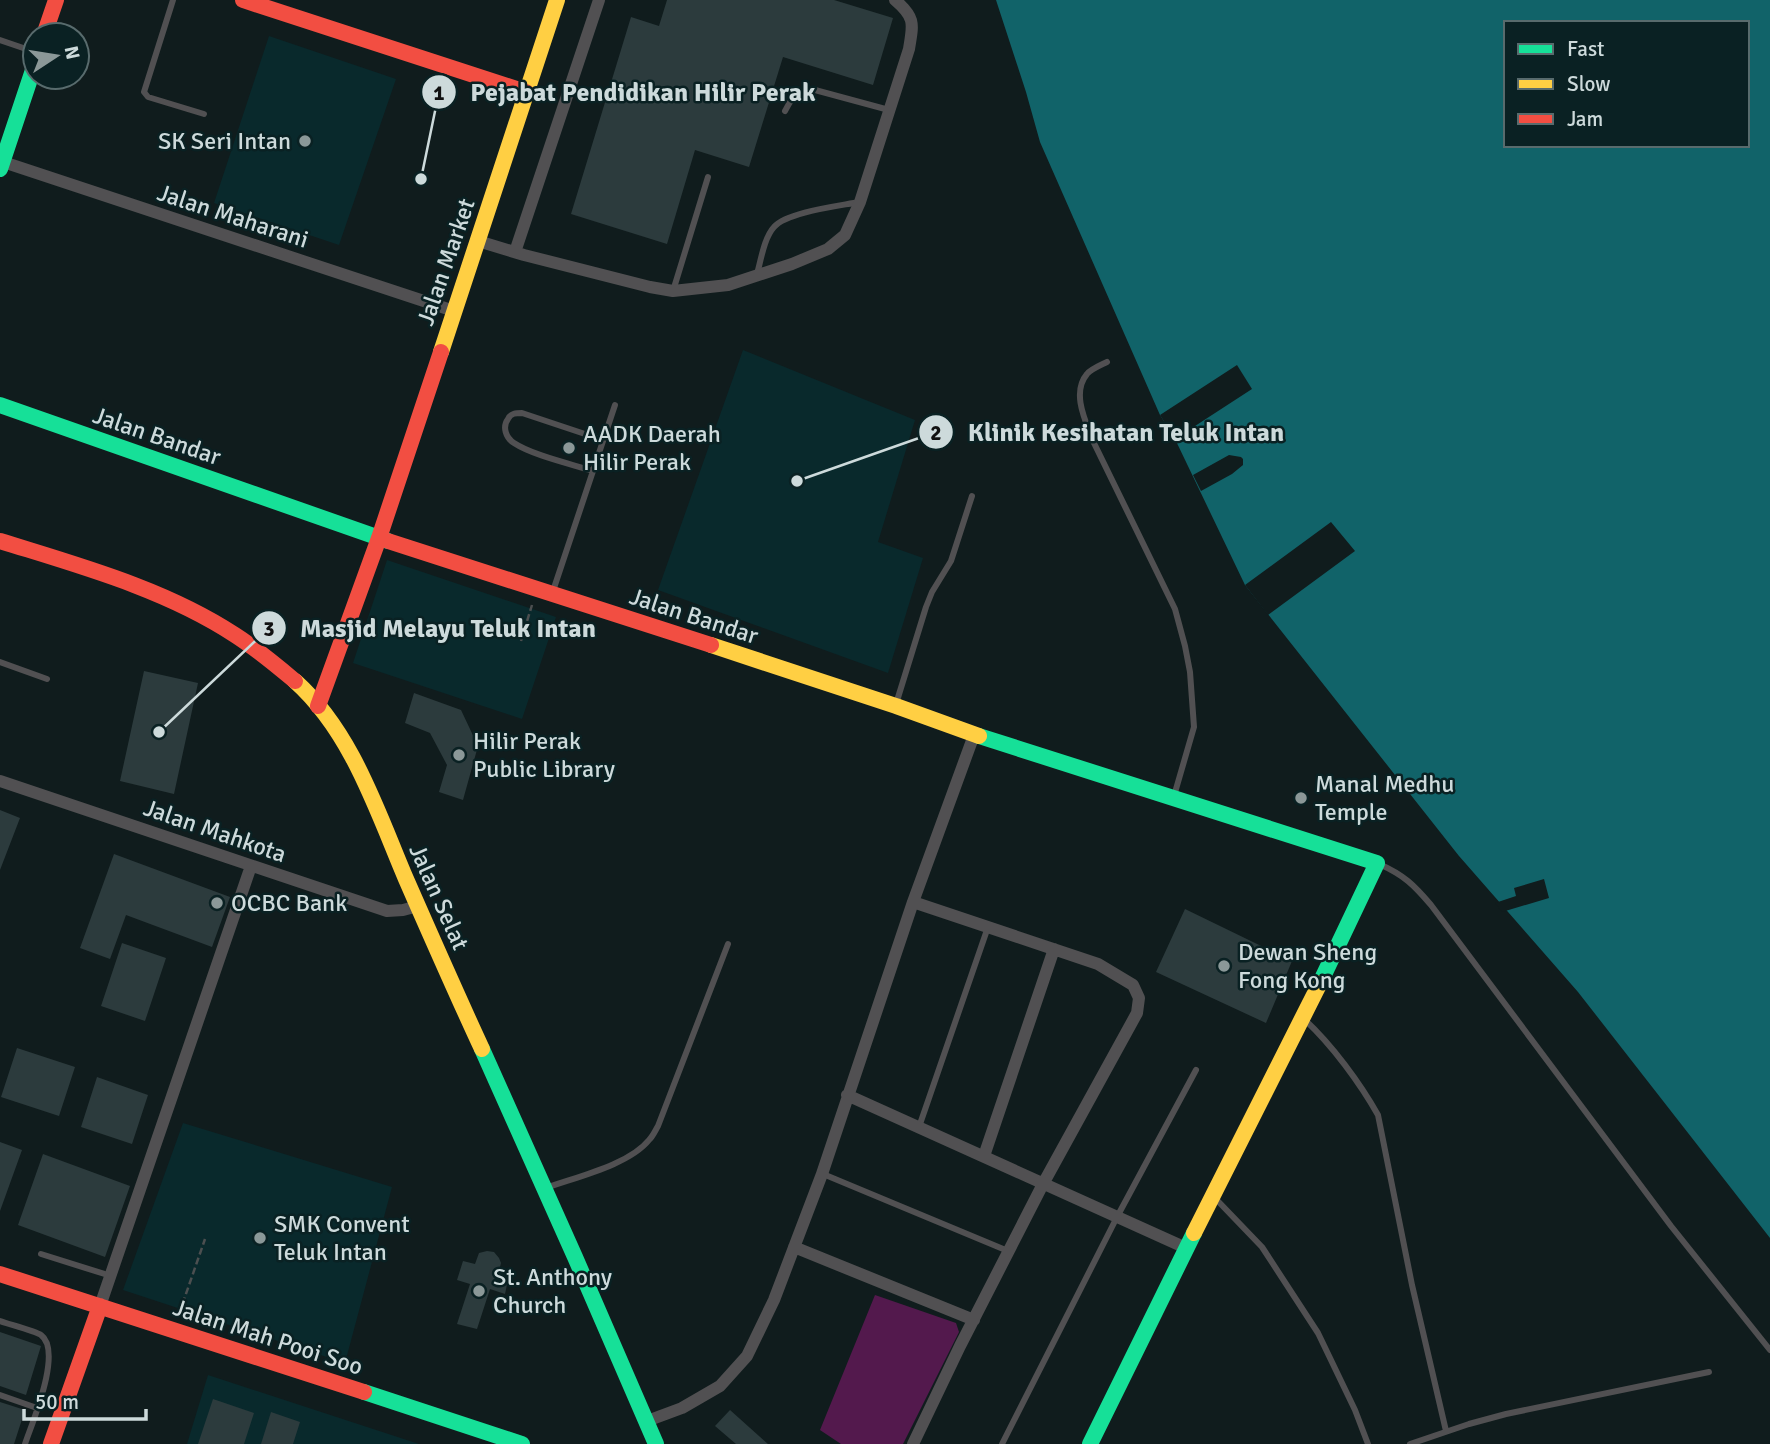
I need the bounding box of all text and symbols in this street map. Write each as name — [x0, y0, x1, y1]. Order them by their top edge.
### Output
north arrow — [21, 21, 91, 91]
legend — [1504, 21, 1749, 147]
text: Fast — [1567, 36, 1604, 62]
text: N — [59, 44, 85, 62]
callout: Pejabat Pendidikan Hilir Perak — [422, 69, 830, 116]
text: Slow — [1567, 71, 1611, 97]
text: Pejabat Pendidikan Hilir Perak — [470, 77, 816, 109]
text: 1 — [433, 80, 445, 106]
text: Jam — [1567, 106, 1603, 132]
place label: SK Seri Intan — [158, 126, 291, 156]
marker: SK Seri Intan — [297, 133, 313, 149]
street label: Jalan Maharani — [154, 177, 312, 255]
street label: Jalan Market — [410, 195, 482, 329]
street label: Jalan Bandar — [89, 400, 225, 472]
callout: Klinik Kesihatan Teluk Intan — [919, 409, 1298, 456]
text: Klinik Kesihatan Teluk Intan — [968, 417, 1284, 449]
place label: AADK Daerah Hilir Perak — [583, 419, 721, 477]
text: 2 — [930, 420, 942, 446]
marker: AADK Daerah Hilir Perak — [561, 440, 577, 456]
street label: Jalan Bandar — [626, 581, 762, 651]
callout: Masjid Melayu Teluk Intan — [251, 605, 610, 652]
text: Masjid Melayu Teluk Intan — [300, 613, 596, 645]
text: 3 — [263, 616, 275, 642]
place label: Hilir Perak Public Library — [473, 726, 615, 784]
marker: Hilir Perak Public Library — [451, 747, 467, 763]
place label: Manal Medhu Temple — [1315, 769, 1454, 827]
marker: Manal Medhu Temple — [1293, 790, 1309, 806]
street label: Jalan Mahkota — [140, 793, 290, 869]
street label: Jalan Selat — [402, 839, 476, 955]
place label: OCBC Bank — [231, 888, 347, 918]
marker: OCBC Bank — [209, 895, 225, 911]
place label: Dewan Sheng Fong Kong — [1238, 937, 1377, 995]
marker: Dewan Sheng Fong Kong — [1216, 958, 1232, 974]
place label: SMK Convent Teluk Intan — [274, 1209, 410, 1267]
marker: SMK Convent Teluk Intan — [252, 1230, 268, 1246]
place label: St. Anthony Church — [493, 1262, 612, 1320]
marker: St. Anthony Church — [471, 1283, 487, 1299]
street label: Jalan Mah Pooi Soo — [169, 1292, 367, 1382]
scale bar — [24, 1378, 147, 1422]
text: 50 m — [35, 1389, 79, 1415]

